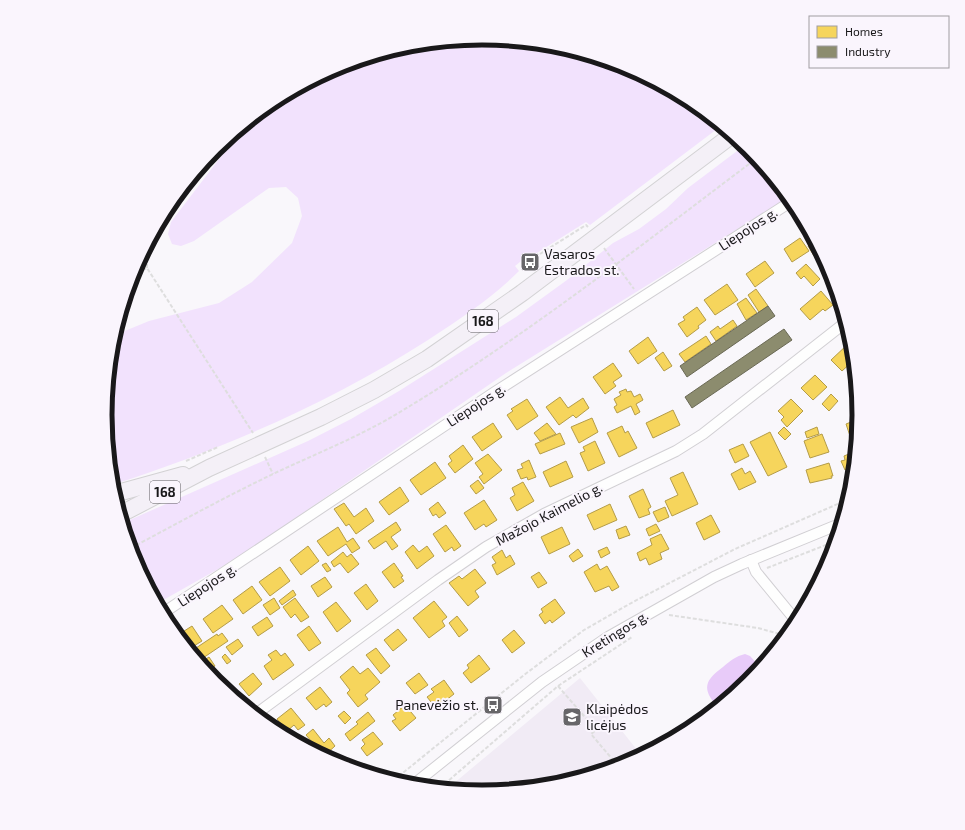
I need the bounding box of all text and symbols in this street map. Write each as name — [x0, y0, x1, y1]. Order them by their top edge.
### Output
legend — [809, 16, 949, 68]
text: Homes — [845, 24, 883, 38]
text: Industry — [845, 44, 891, 58]
street label: Liepojos g. — [715, 203, 780, 254]
place label: Vasaros Estrados st. — [544, 245, 619, 278]
bus stop icon: Vasaros Estrados st. — [519, 251, 541, 273]
road number: 168 — [468, 310, 498, 332]
street label: Liepojos g. — [443, 379, 508, 430]
street label: Mažojo Kaimelio g. — [492, 478, 605, 549]
road number: 168 — [150, 481, 180, 503]
street label: Liepojos g. — [174, 559, 239, 610]
street label: Kretingos g. — [578, 606, 651, 661]
bus stop icon: Panevėžio st. — [482, 694, 504, 716]
place label: Panevėžio st. — [395, 696, 479, 713]
place label: Klaipėdos licėjus — [586, 700, 648, 733]
school or university icon: Klaipėdos licėjus — [561, 706, 583, 728]

